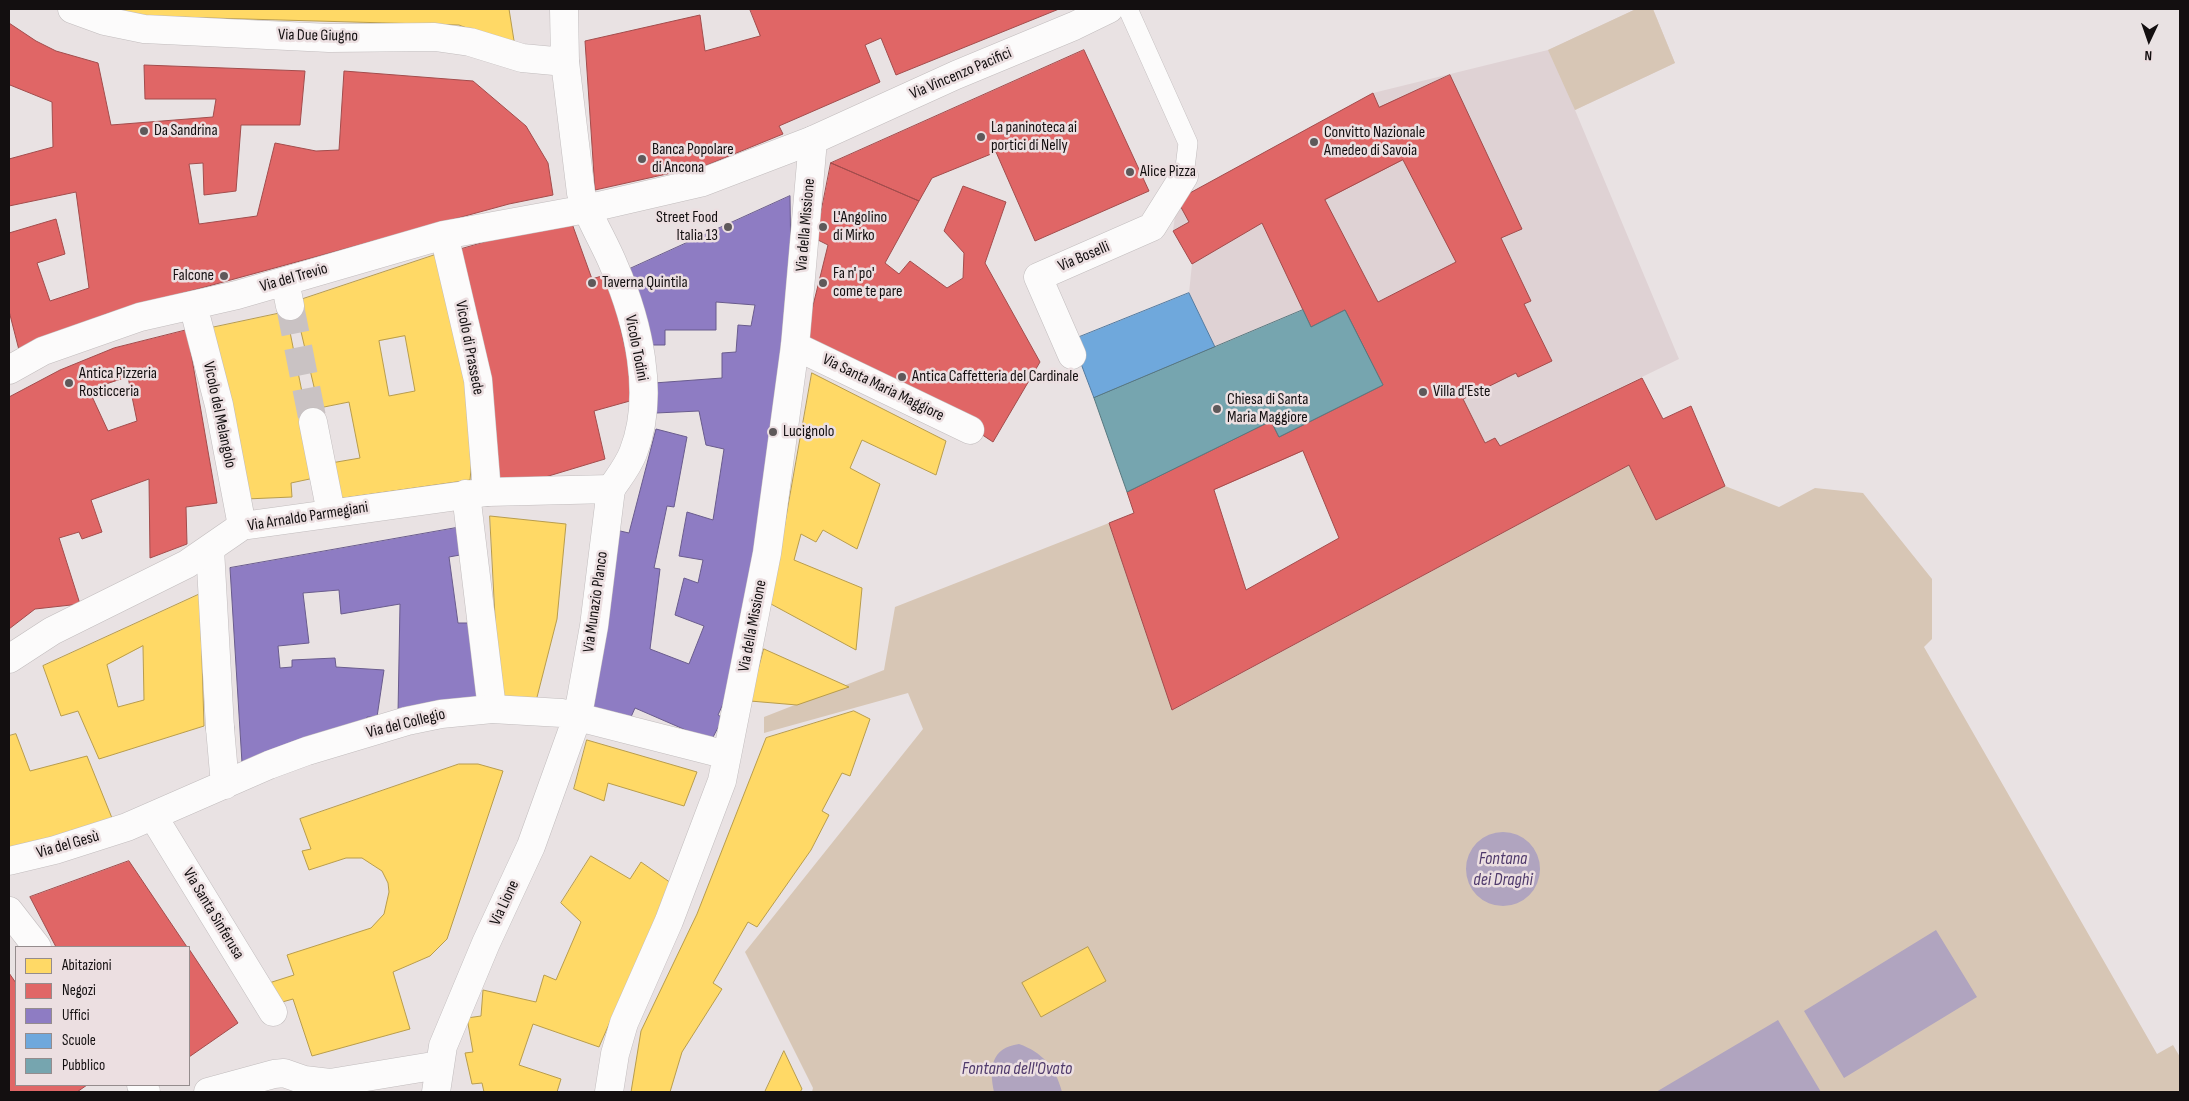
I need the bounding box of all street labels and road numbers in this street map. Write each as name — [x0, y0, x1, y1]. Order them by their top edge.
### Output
street label: Via Due Giugno — [278, 26, 358, 46]
street label: Via Vincenzo Pacifici — [907, 44, 1015, 104]
street label: Via della Missione — [792, 178, 820, 272]
street label: Via Boselli — [1055, 238, 1113, 276]
street label: Via del Trevio — [258, 259, 330, 297]
street label: Vicolo di Prassede — [450, 299, 488, 397]
street label: Vicolo Todini — [620, 313, 652, 383]
street label: Via Santa Maria Maggiore — [819, 350, 947, 426]
street label: Vicolo del Melangolo — [198, 360, 240, 470]
street label: Via Arnaldo Parmegiani — [246, 498, 370, 536]
street label: Via Munazio Planco — [579, 550, 613, 654]
street label: Via della Missione — [735, 578, 771, 674]
street label: Via del Collegio — [365, 705, 447, 743]
street label: Via del Gesù — [34, 827, 102, 863]
street label: Via Santa Sinferusa — [178, 865, 248, 963]
street label: Via Lione — [486, 877, 524, 929]

